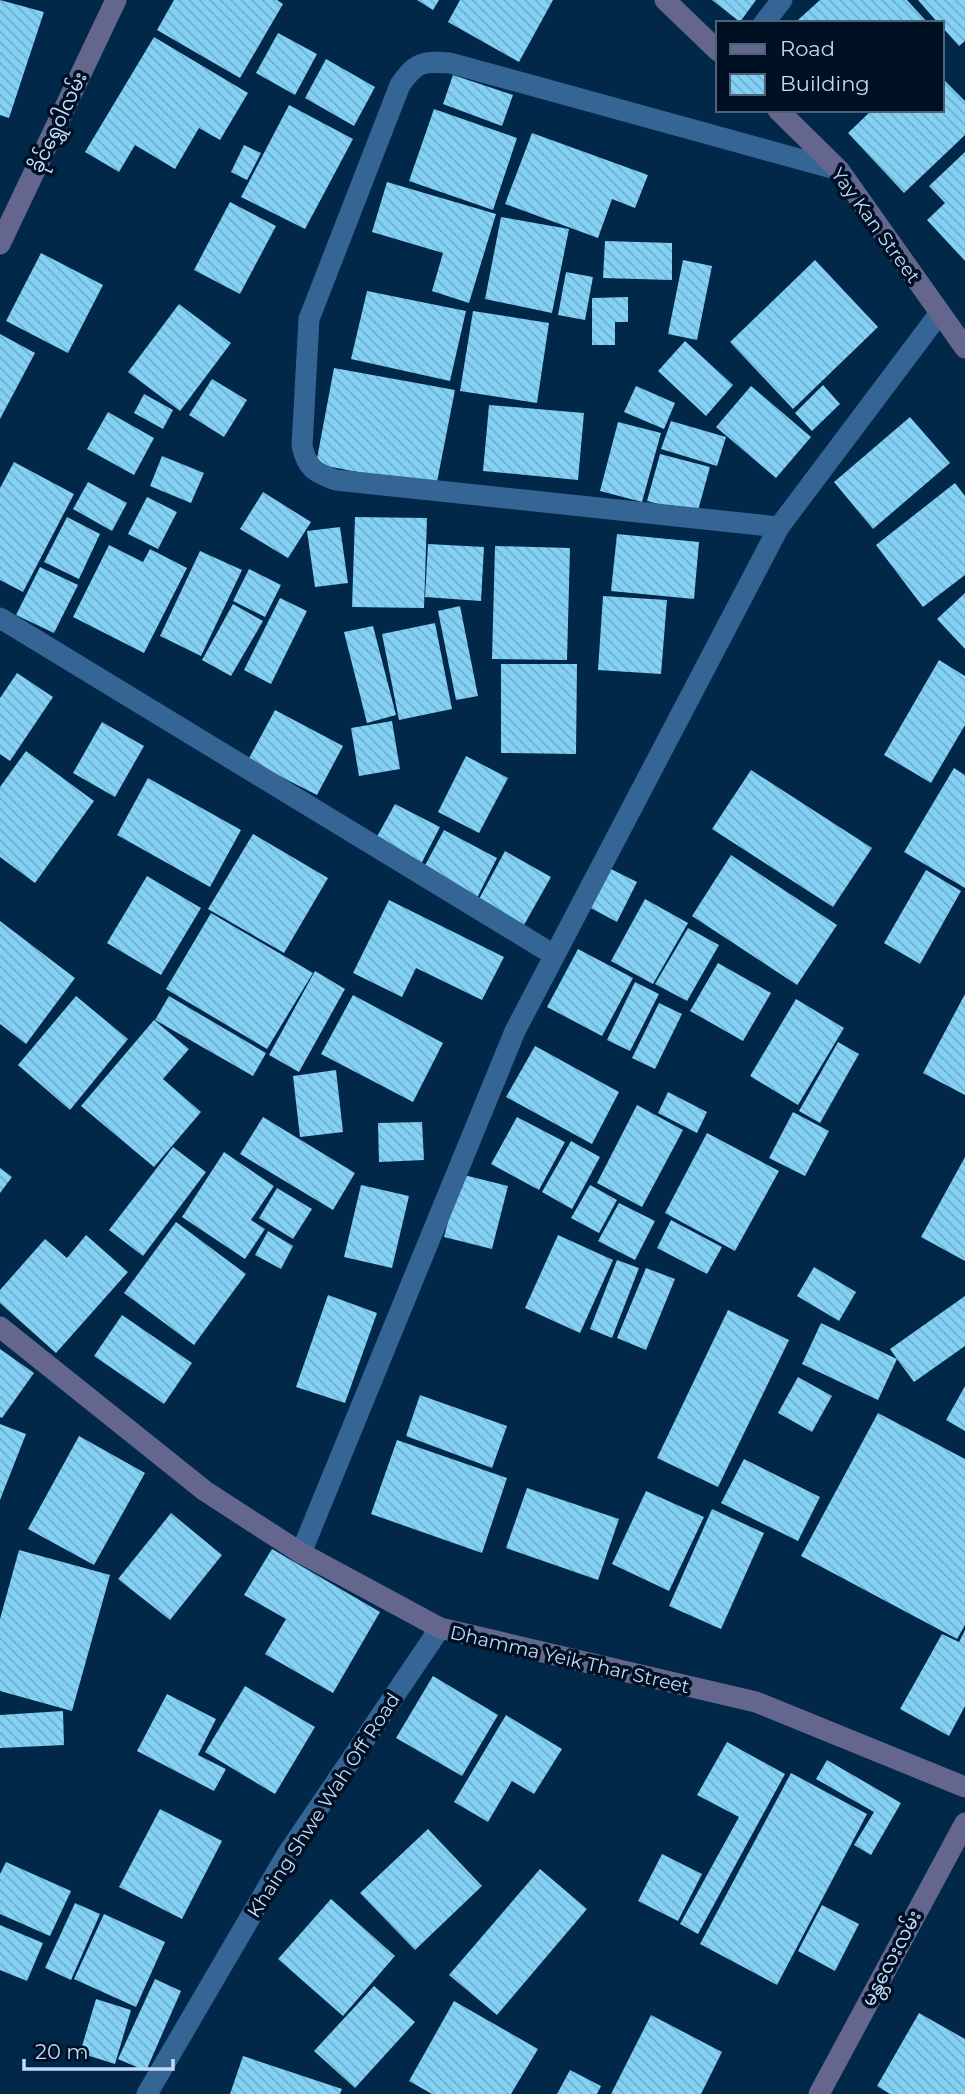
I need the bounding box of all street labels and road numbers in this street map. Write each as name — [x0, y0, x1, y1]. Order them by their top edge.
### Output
street label: ခိုင်ရွှေဝါလမ်း — [22, 67, 96, 178]
street label: Yay Kan Street — [826, 163, 925, 288]
street label: Dhamma Yeik Thar Street — [448, 1621, 692, 1698]
street label: Khaing Shwe Wah Off Road — [242, 1689, 405, 1922]
street label: မန္တလေးလမ်း — [854, 1905, 930, 2012]

